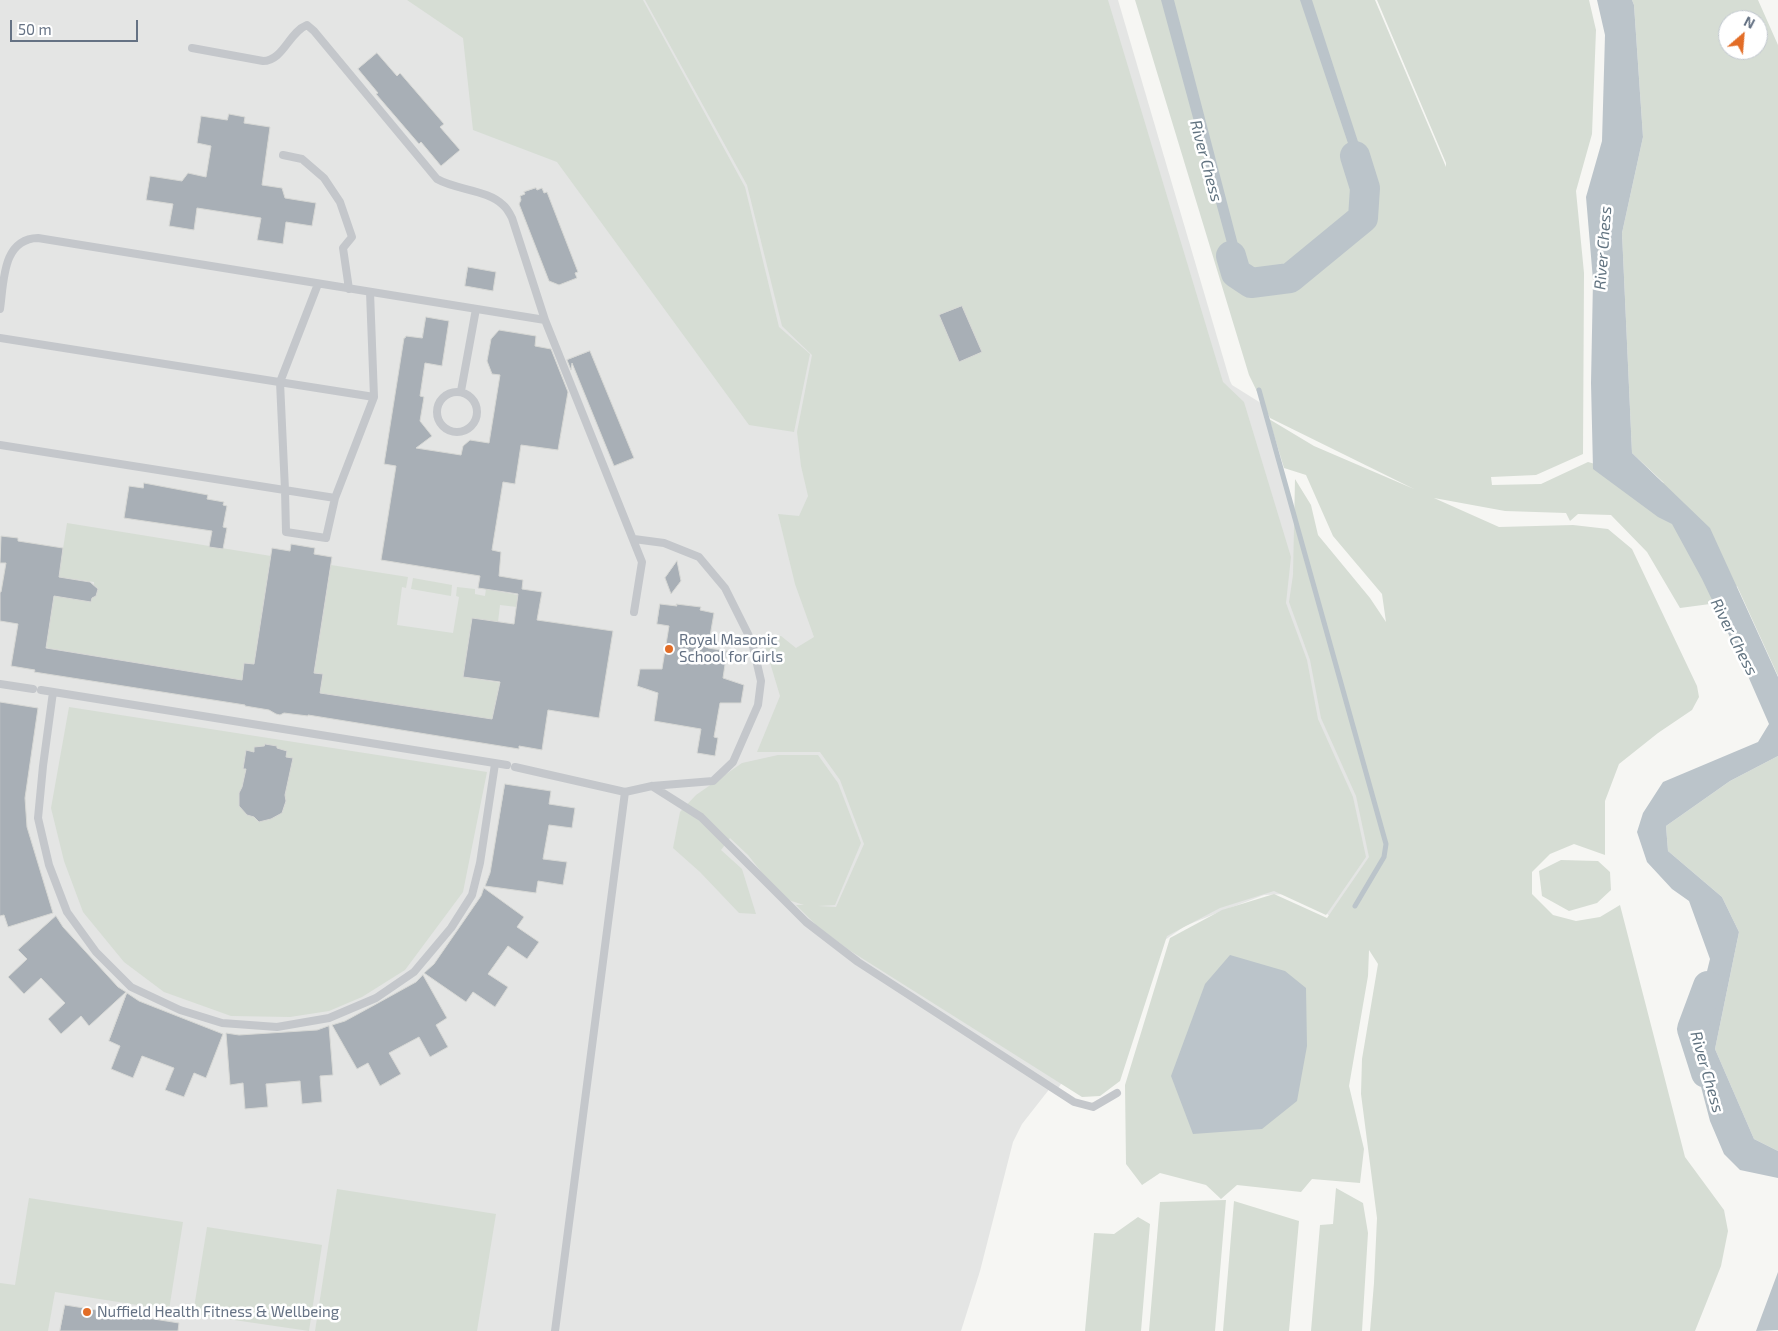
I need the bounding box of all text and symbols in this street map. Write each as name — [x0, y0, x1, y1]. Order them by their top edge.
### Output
scale bar — [12, 10, 140, 42]
north arrow — [1718, 10, 1768, 60]
text: N — [1741, 12, 1758, 32]
text: 50 m — [18, 20, 52, 38]
water label: River Chess — [1186, 118, 1226, 204]
water label: River Chess — [1590, 205, 1616, 291]
water label: River Chess — [1706, 595, 1762, 679]
place label: Royal Masonic School for Girls — [679, 631, 783, 666]
marker: Royal Masonic School for Girls — [663, 643, 675, 655]
water label: River Chess — [1686, 1029, 1728, 1115]
place label: Nuffield Health Fitness & Wellbeing — [97, 1303, 339, 1321]
marker: Nuffield Health Fitness & Wellbeing — [81, 1306, 93, 1318]

